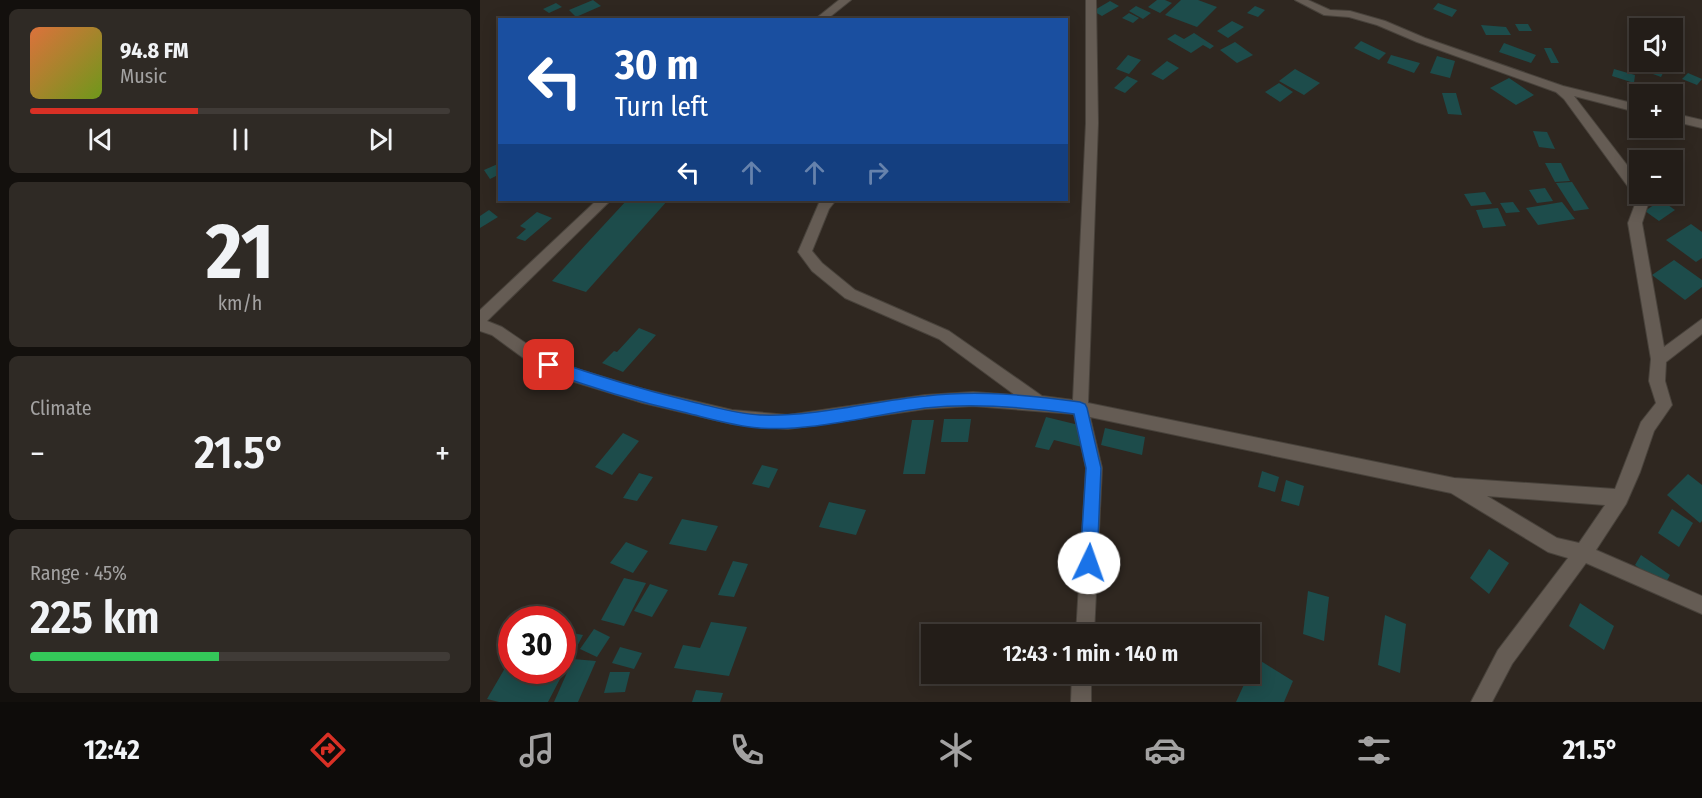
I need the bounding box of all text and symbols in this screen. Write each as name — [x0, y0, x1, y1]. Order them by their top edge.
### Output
map controls — [1629, 18, 1683, 204]
button: sound — [1629, 18, 1683, 72]
text: 94.8 FM — [120, 37, 189, 64]
text: 30 m — [615, 40, 699, 90]
icon: left — [516, 42, 594, 120]
text: Music — [120, 64, 167, 88]
button: + — [1629, 84, 1683, 138]
text: Turn left — [615, 91, 708, 123]
icon: previous — [84, 123, 117, 156]
icon: pause — [224, 123, 257, 156]
icon: next — [364, 123, 397, 156]
button: − — [1629, 150, 1683, 204]
icon: left — [672, 156, 705, 189]
icon: ahead — [735, 156, 768, 189]
icon: ahead — [798, 156, 831, 189]
icon: right — [861, 156, 894, 189]
text: 21 — [206, 205, 274, 299]
text: km/h — [218, 291, 262, 315]
pin — [523, 339, 574, 390]
icon: arrive — [532, 348, 565, 381]
text: Climate — [30, 396, 92, 420]
text: 21.5° — [194, 426, 286, 480]
text: − — [30, 434, 45, 474]
text: + — [435, 434, 450, 474]
position arrow — [1057, 531, 1121, 595]
text: Range · 45% — [30, 561, 127, 585]
text: 225 km — [30, 591, 160, 645]
speed limit sign: 30 — [498, 606, 576, 684]
text: 12:43 · 1 min · 140 m — [1003, 640, 1178, 667]
icon: directions — [307, 729, 349, 771]
icon: music — [516, 729, 558, 771]
icon: phone — [726, 729, 768, 771]
icon: climate — [935, 729, 977, 771]
icon: car — [1144, 729, 1186, 771]
icon: filters — [1353, 729, 1395, 771]
text: 12:42 — [84, 734, 140, 766]
text: 21.5° — [1563, 734, 1618, 766]

